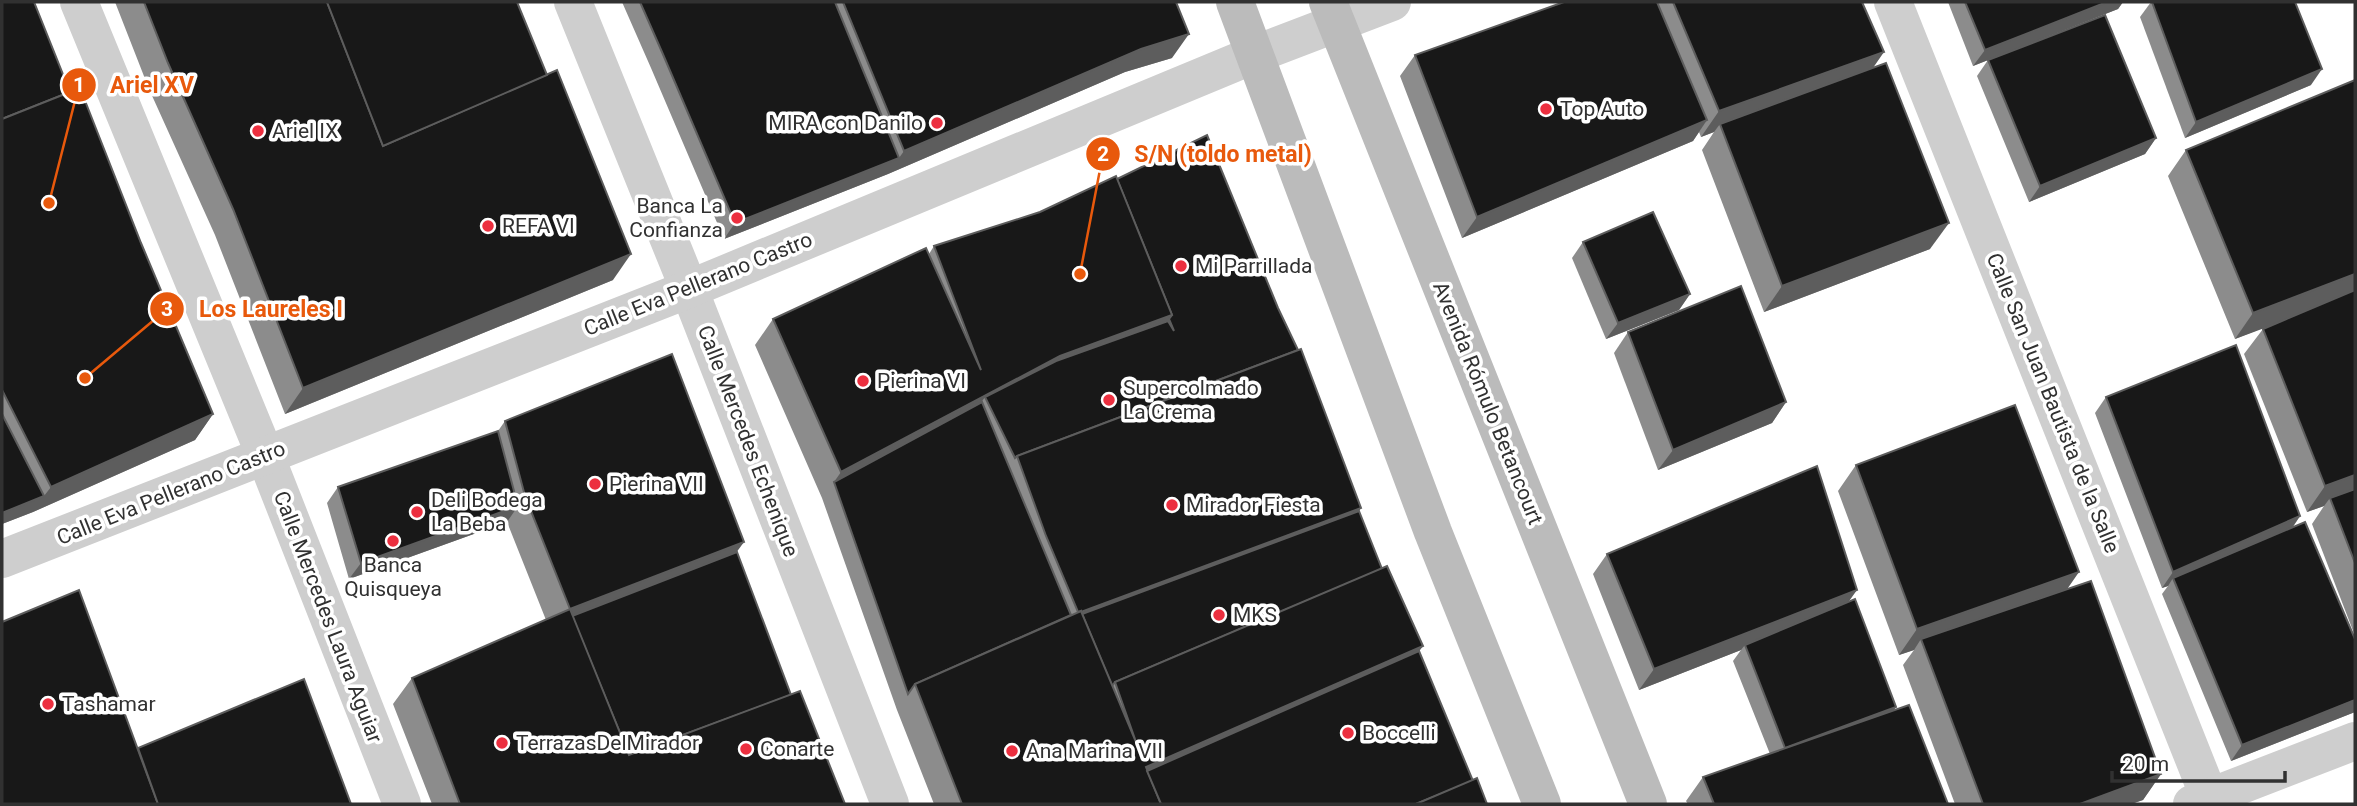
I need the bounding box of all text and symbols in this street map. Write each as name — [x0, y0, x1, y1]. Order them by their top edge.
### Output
callout: Ariel XV — [61, 63, 208, 107]
text: Ariel XV — [110, 72, 194, 99]
text: 1 — [73, 73, 85, 97]
place label: Top Auto — [1560, 97, 1644, 121]
marker: Top Auto — [1538, 101, 1554, 117]
place label: MIRA con Danilo — [768, 111, 923, 135]
marker: MIRA con Danilo — [929, 115, 945, 131]
place label: Ariel IX — [272, 119, 338, 143]
marker: Ariel IX — [250, 123, 266, 139]
callout: S/N (toldo metal) — [1086, 132, 1326, 176]
text: S/N (toldo metal) — [1134, 141, 1312, 168]
text: 2 — [1097, 142, 1109, 166]
place label: Banca La Confianza — [629, 194, 723, 242]
marker: Banca La Confianza — [729, 210, 745, 226]
place label: REFA VI — [502, 214, 575, 238]
marker: REFA VI — [480, 218, 496, 234]
street label: Calle Eva Pellerano Castro — [580, 227, 816, 341]
street label: Calle San Juan Bautista de la Salle — [1982, 250, 2124, 556]
place label: Mi Parrillada — [1195, 254, 1312, 278]
marker: Mi Parrillada — [1173, 258, 1189, 274]
street label: Avenida Rómulo Betancourt — [1428, 278, 1548, 528]
callout: Los Laureles I — [150, 287, 357, 331]
text: Los Laureles I — [199, 296, 343, 323]
text: 3 — [161, 297, 173, 321]
street label: Calle Mercedes Echenique — [693, 322, 803, 560]
place label: Pierina VI — [877, 369, 966, 393]
marker: Pierina VI — [855, 373, 871, 389]
place label: Supercolmado La Crema — [1123, 376, 1259, 424]
marker: Supercolmado La Crema — [1101, 392, 1117, 408]
street label: Calle Eva Pellerano Castro — [53, 436, 289, 550]
place label: Pierina VII — [609, 472, 704, 496]
marker: Pierina VII — [587, 476, 603, 492]
street label: Calle Mercedes Laura Aguiar — [269, 488, 387, 746]
place label: Deli Bodega La Beba — [431, 488, 543, 536]
place label: Mirador Fiesta — [1186, 493, 1321, 517]
marker: Mirador Fiesta — [1164, 497, 1180, 513]
marker: Deli Bodega La Beba — [409, 504, 425, 520]
marker: Banca Quisqueya — [385, 533, 401, 549]
place label: Banca Quisqueya — [344, 553, 442, 601]
place label: MKS — [1233, 603, 1277, 627]
marker: MKS — [1211, 607, 1227, 623]
place label: Tashamar — [62, 692, 156, 716]
marker: Tashamar — [40, 696, 56, 712]
place label: Boccelli — [1362, 721, 1436, 745]
marker: Boccelli — [1340, 725, 1356, 741]
place label: TerrazasDelMirador — [516, 731, 699, 755]
marker: TerrazasDelMirador — [494, 735, 510, 751]
place label: Conarte — [760, 737, 834, 761]
place label: Ana Marina VII — [1026, 739, 1163, 763]
scale bar — [2112, 740, 2285, 784]
marker: Conarte — [738, 741, 754, 757]
marker: Ana Marina VII — [1004, 743, 1020, 759]
text: 20 m — [2122, 752, 2169, 776]

